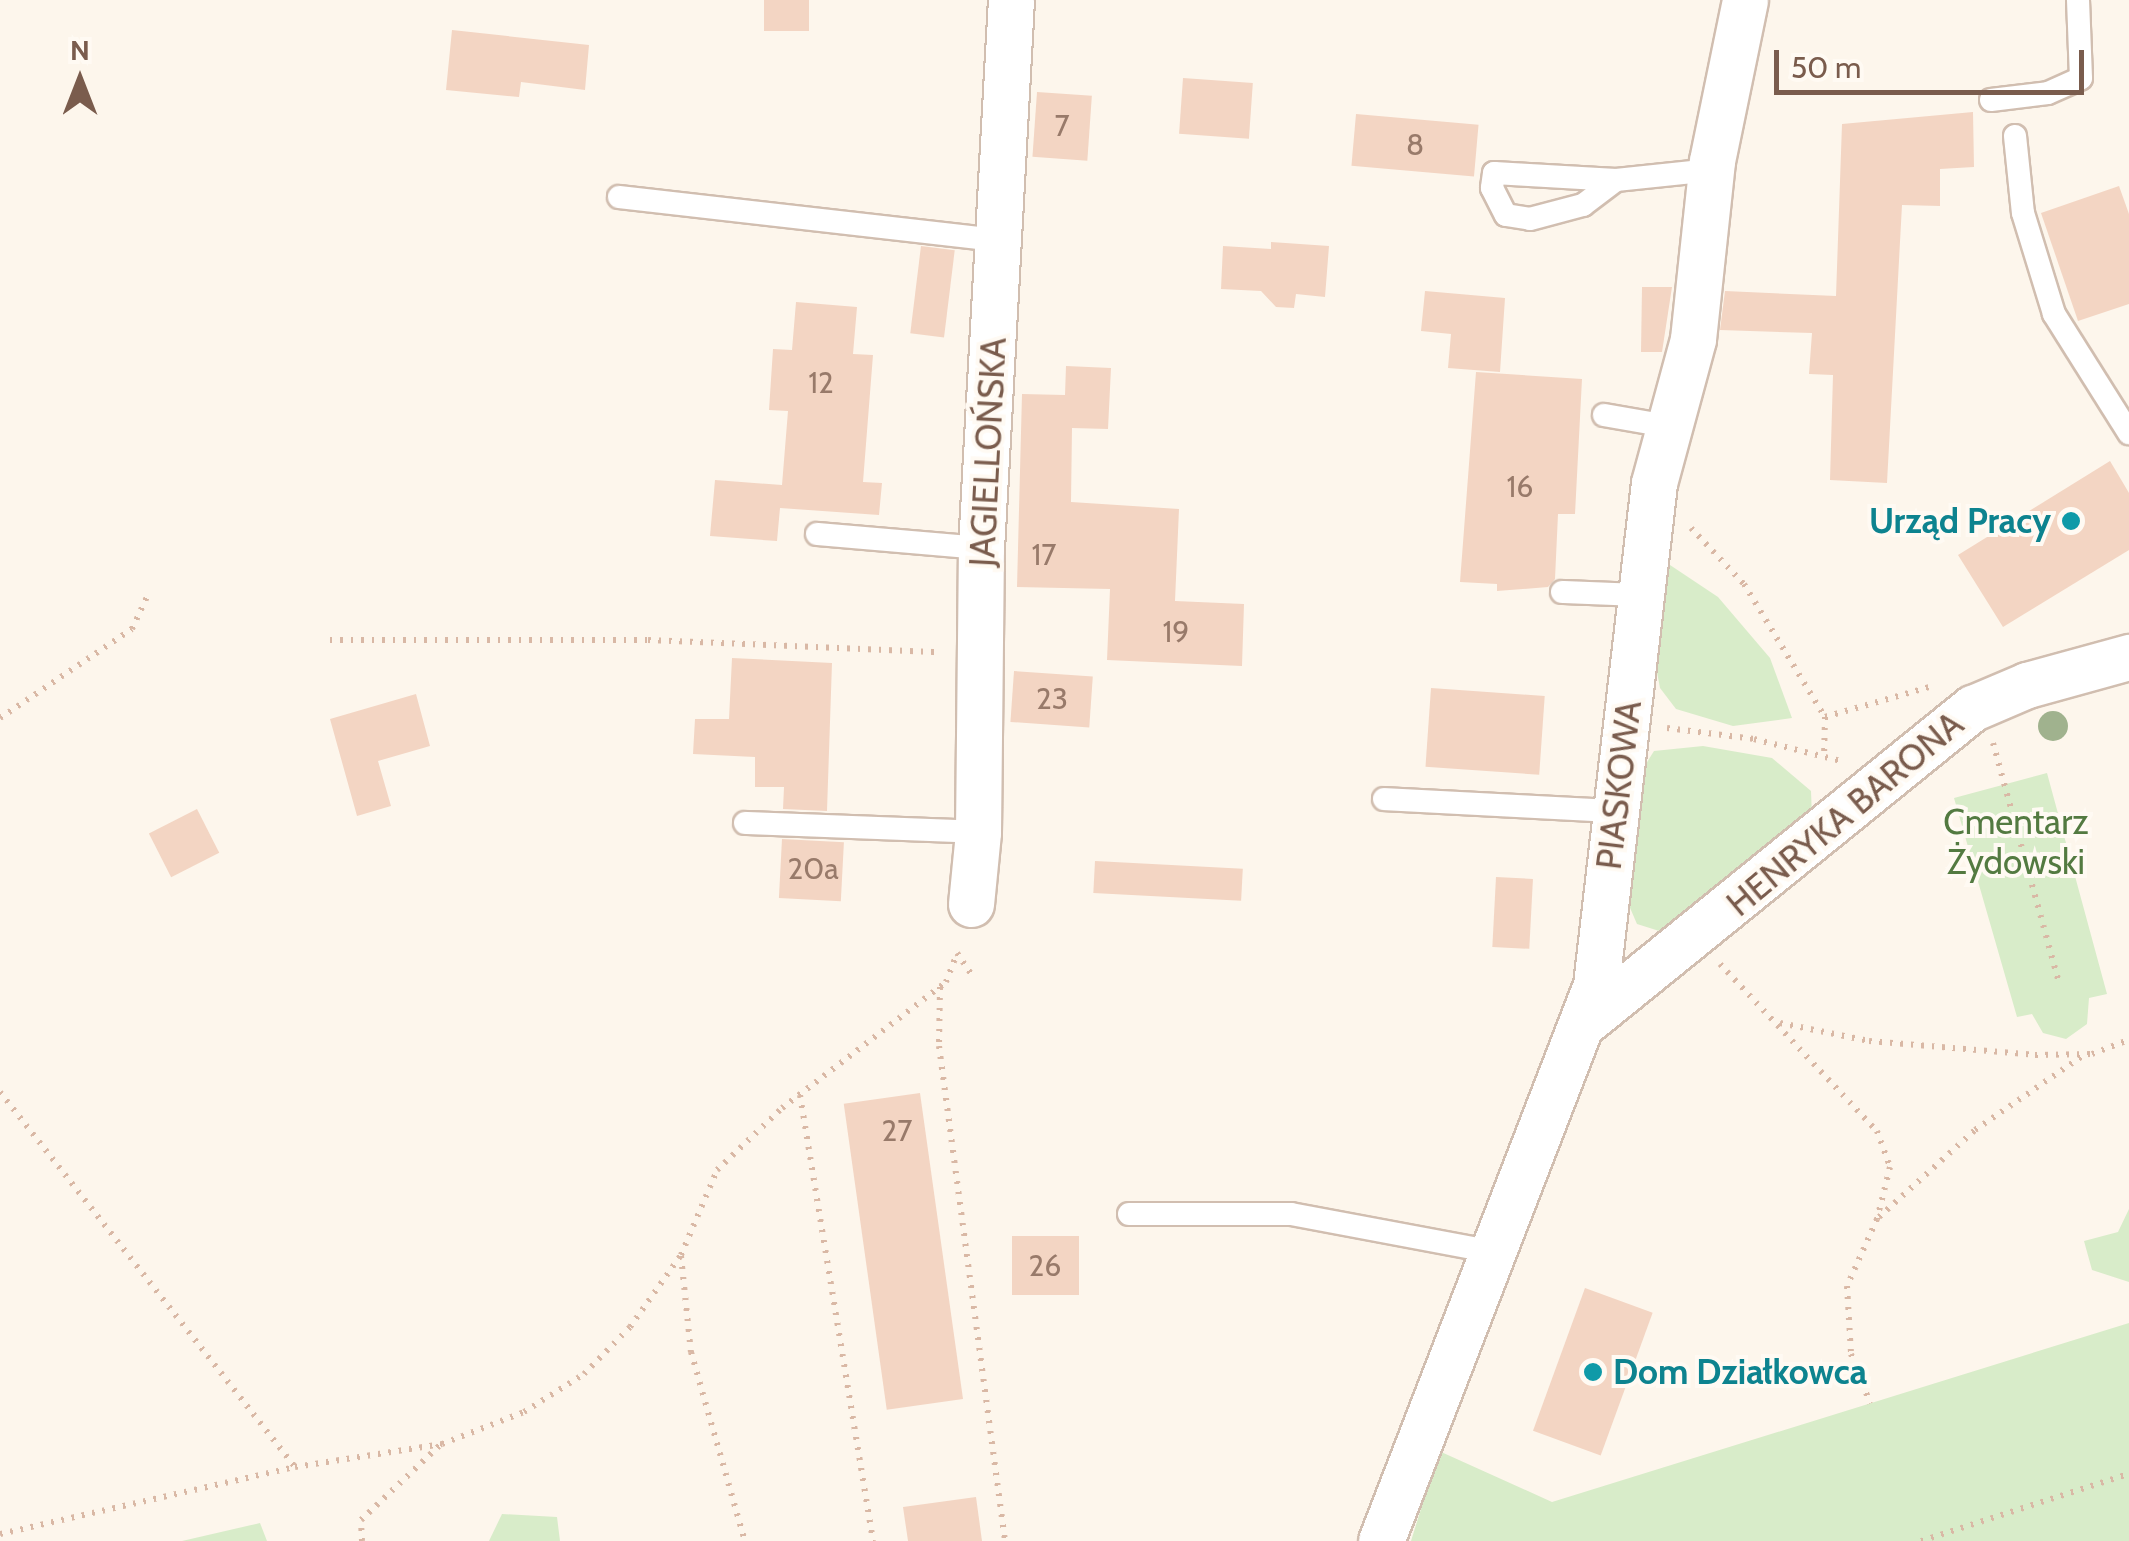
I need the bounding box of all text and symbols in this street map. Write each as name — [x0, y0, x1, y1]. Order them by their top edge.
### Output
north arrow — [30, 30, 130, 130]
scale bar — [1779, 30, 2089, 92]
text: N — [70, 33, 90, 67]
text: 50 m — [1791, 49, 1861, 86]
house number: 7 — [1054, 108, 1070, 144]
house number: 8 — [1406, 127, 1424, 163]
street label: JAGIELLOŃSKA — [961, 336, 1015, 568]
house number: 12 — [808, 365, 834, 401]
house number: 16 — [1507, 469, 1533, 505]
place label: Urząd Pracy — [1869, 500, 2051, 542]
marker: Urząd Pracy — [2060, 510, 2082, 532]
house number: 17 — [1032, 537, 1056, 573]
house number: 19 — [1163, 614, 1189, 650]
house number: 23 — [1036, 681, 1068, 717]
street label: PIASKOWA — [1588, 698, 1650, 872]
street label: HENRYKA BARONA — [1718, 703, 1972, 925]
park label: Cmentarz Żydowski — [1943, 801, 2089, 883]
house number: 20a — [787, 851, 839, 887]
house number: 27 — [882, 1113, 912, 1149]
house number: 26 — [1029, 1248, 1061, 1284]
place label: Dom Działkowca — [1613, 1351, 1867, 1393]
marker: Dom Działkowca — [1582, 1361, 1604, 1383]

